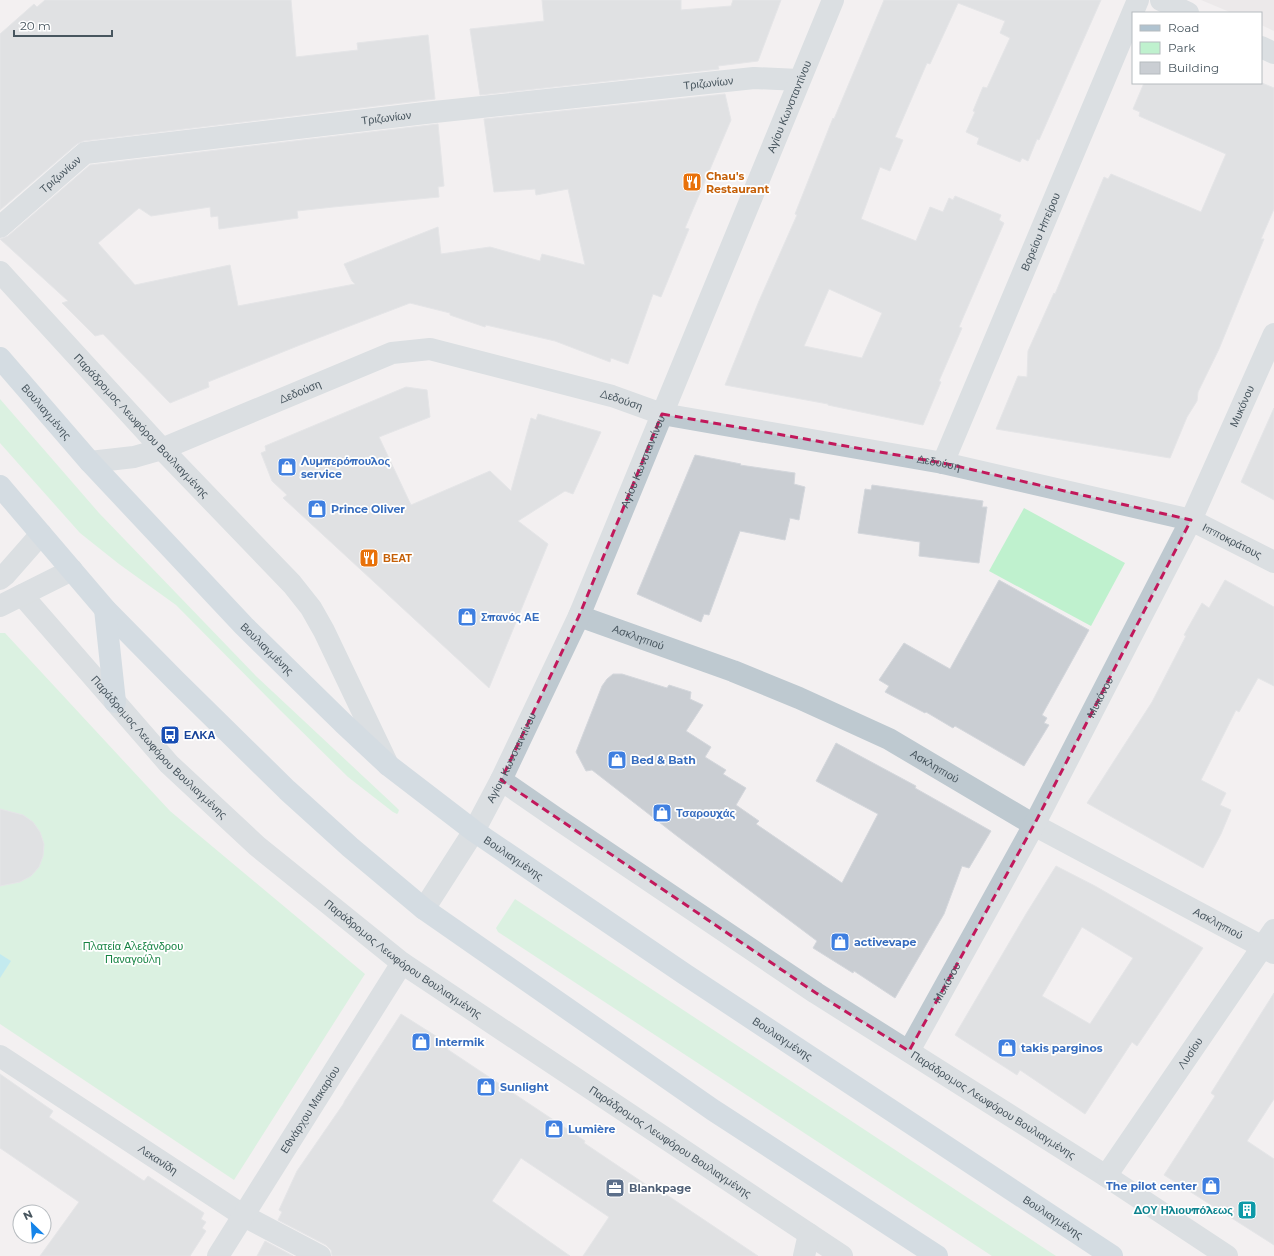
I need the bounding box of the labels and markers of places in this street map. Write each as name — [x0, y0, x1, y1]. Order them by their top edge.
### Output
place label: Chau's Restaurant — [706, 169, 769, 196]
restaurant icon: Chau's Restaurant — [681, 171, 703, 193]
place label: Λυμπερόπουλος service — [300, 454, 390, 481]
shop icon: Λυμπερόπουλος service — [276, 456, 298, 478]
shop icon: Prince Oliver — [306, 498, 328, 520]
place label: Prince Oliver — [331, 502, 405, 516]
restaurant icon: ΒΕΑΤ — [358, 547, 380, 569]
place label: ΒΕΑΤ — [383, 551, 412, 565]
shop icon: Σπανός ΑΕ — [456, 606, 478, 628]
place label: Σπανός ΑΕ — [481, 610, 539, 624]
bus stop icon: ΕΛΚΑ — [159, 724, 181, 746]
place label: ΕΛΚΑ — [184, 728, 215, 742]
shop icon: Bed & Bath — [606, 749, 628, 771]
place label: Bed & Bath — [631, 753, 696, 767]
shop icon: Τσαρουχάς — [651, 802, 673, 824]
place label: Τσαρουχάς — [676, 806, 735, 820]
shop icon: activevape — [829, 931, 851, 953]
place label: activevape — [854, 935, 916, 949]
shop icon: Intermik — [410, 1031, 432, 1053]
place label: Intermik — [435, 1035, 485, 1049]
shop icon: takis parginos — [996, 1037, 1018, 1059]
place label: takis parginos — [1021, 1041, 1103, 1055]
shop icon: Sunlight — [475, 1076, 497, 1098]
place label: Sunlight — [500, 1080, 549, 1094]
shop icon: Lumière — [543, 1118, 565, 1140]
place label: Lumière — [568, 1122, 616, 1136]
shop icon: The pilot center — [1200, 1175, 1222, 1197]
office icon: Blankpage — [604, 1177, 626, 1199]
place label: The pilot center — [1106, 1179, 1197, 1193]
place label: Blankpage — [629, 1181, 691, 1195]
building icon: ΔΟΥ Ηλιουπόλεως — [1236, 1199, 1258, 1221]
place label: ΔΟΥ Ηλιουπόλεως — [1133, 1203, 1233, 1217]

